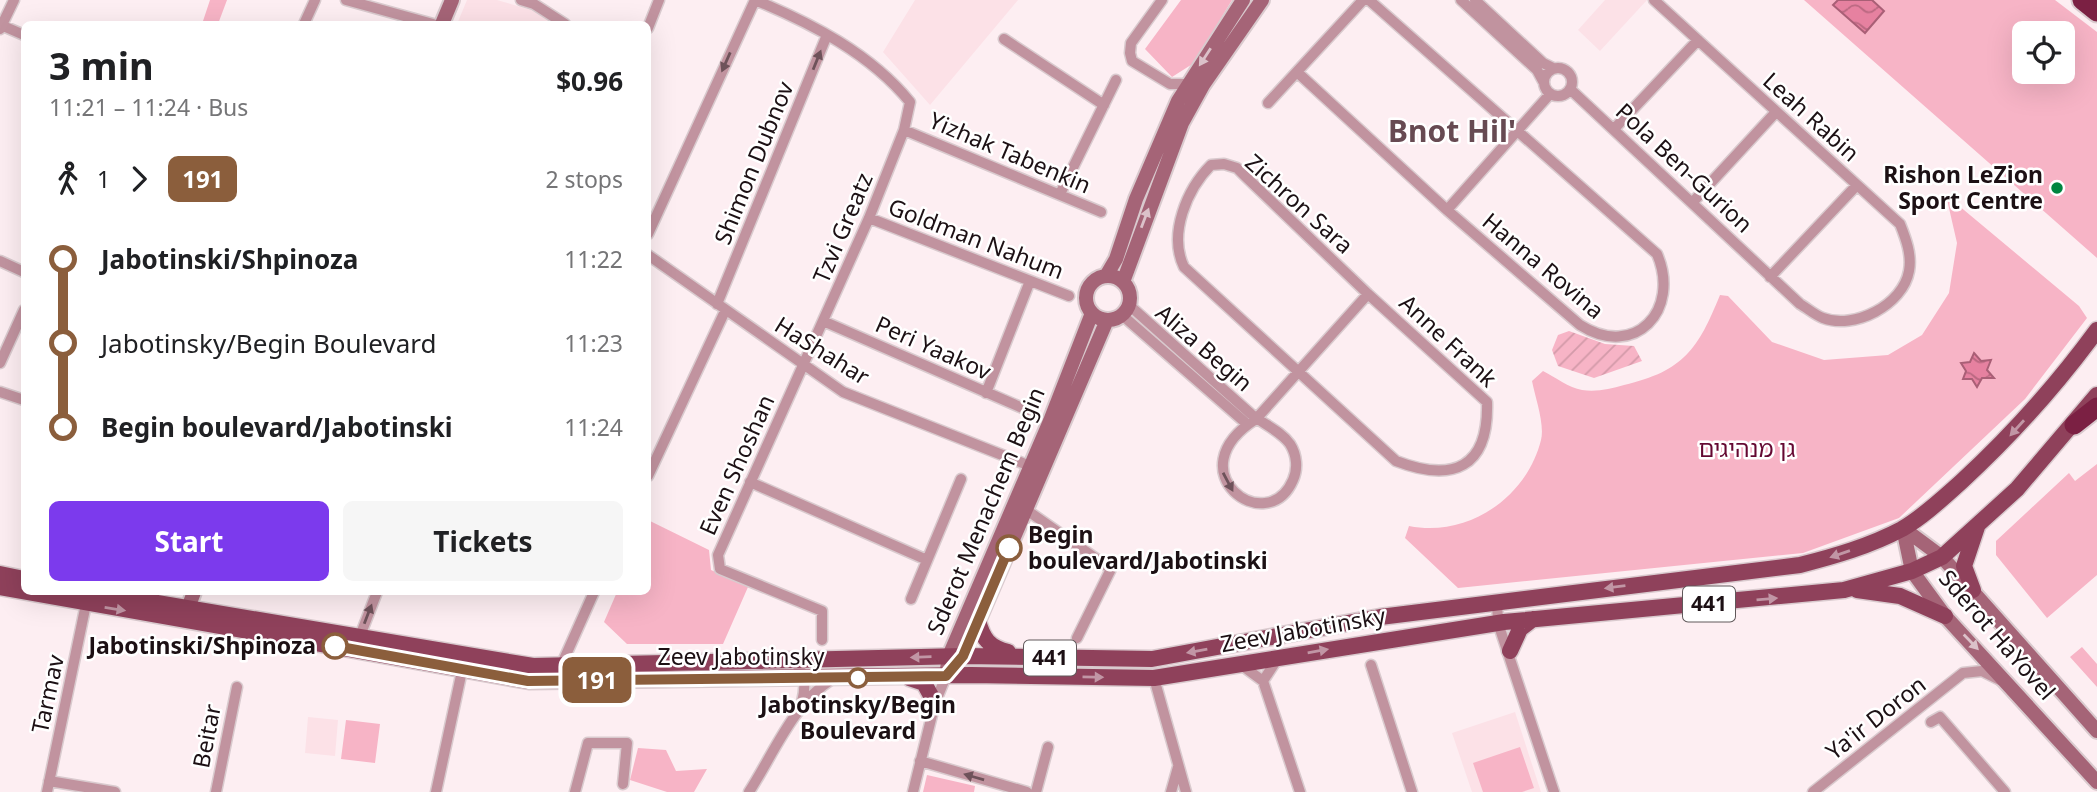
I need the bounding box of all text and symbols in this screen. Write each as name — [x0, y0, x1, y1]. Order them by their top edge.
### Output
map controls — [2012, 21, 2075, 84]
button: locate — [2012, 21, 2075, 84]
text: 3 min — [49, 39, 154, 91]
one-way arrow — [1199, 47, 1212, 67]
one-way arrow — [811, 50, 823, 70]
one-way arrow — [720, 52, 732, 72]
text: $0.96 — [556, 63, 623, 99]
street label: Leah Rabin — [1757, 64, 1867, 168]
street label: Shimon Dubnov — [706, 76, 800, 249]
text: 11:21 – 11:24 · Bus — [49, 91, 248, 123]
street label: Pola Ben-Gurion — [1609, 95, 1760, 239]
street label: Yizhak Tabenkin — [925, 104, 1096, 201]
district label: Bnot Hil' — [1388, 110, 1516, 151]
street label: Zichron Sara — [1239, 146, 1361, 260]
place label: Rishon LeZion Sport Centre — [1883, 158, 2043, 216]
icon: walk — [49, 160, 87, 198]
icon: forward — [120, 160, 158, 198]
text: 191 — [182, 162, 223, 195]
text: 1 — [97, 163, 110, 195]
text: 2 stops — [545, 163, 623, 195]
street label: Tzvi Greatz — [804, 167, 880, 288]
marker: Rishon LeZion Sport Centre — [2049, 180, 2065, 196]
street label: Goldman Nahum — [884, 190, 1069, 286]
street label: Hanna Rovina — [1476, 205, 1611, 326]
one-way arrow — [1140, 207, 1151, 228]
text: Jabotinski/Shpinoza — [101, 241, 358, 277]
text: 11:22 — [564, 243, 623, 275]
street label: Anne Frank — [1393, 287, 1505, 394]
street label: Aliza Begin — [1149, 296, 1260, 398]
street label: Peri Yaakov — [871, 307, 997, 387]
street label: HaShahar — [769, 308, 877, 392]
text: Jabotinsky/Begin Boulevard — [101, 325, 436, 361]
text: 11:23 — [564, 327, 623, 359]
street label: Sderot Menachem Begin — [918, 382, 1052, 639]
street label: Even Shoshan — [691, 389, 781, 540]
text: Begin boulevard/Jabotinski — [101, 409, 453, 445]
text: 11:24 — [564, 411, 623, 443]
one-way arrow — [2009, 419, 2025, 437]
park label: גן מנהיגים — [1699, 432, 1796, 464]
one-way arrow — [1222, 473, 1234, 493]
button: Start — [49, 501, 329, 581]
button: Tickets — [343, 501, 623, 581]
place label: Begin boulevard/Jabotinski — [1028, 518, 1268, 576]
marker: Begin boulevard/Jabotinski — [996, 535, 1022, 561]
one-way arrow — [1829, 549, 1850, 560]
street label: Sderot HaYovel — [1932, 562, 2063, 706]
one-way arrow — [1604, 582, 1626, 593]
road number: 441 — [1683, 586, 1735, 622]
one-way arrow — [1757, 593, 1779, 604]
street label: Zeev Jabotinsky — [1218, 599, 1388, 659]
one-way arrow — [363, 603, 374, 624]
one-way arrow — [104, 604, 126, 615]
place label: Jabotinski/Shpinoza — [86, 629, 316, 661]
marker: Jabotinski/Shpinoza — [322, 633, 348, 659]
one-way arrow — [1962, 634, 1979, 651]
street label: Zeev Jabotinsky — [657, 640, 825, 672]
road number: 441 — [1024, 640, 1076, 676]
one-way arrow — [1186, 645, 1208, 656]
one-way arrow — [1307, 645, 1329, 656]
street label: Tarmav — [23, 651, 71, 736]
one-way arrow — [910, 651, 932, 663]
line badge: 191 — [557, 657, 637, 703]
text: 191 — [576, 663, 618, 696]
marker: Jabotinsky/Begin Boulevard — [848, 668, 868, 688]
street label: Ya'ir Doron — [1819, 668, 1932, 766]
one-way arrow — [1082, 671, 1104, 683]
place label: Jabotinsky/Begin Boulevard — [758, 688, 956, 746]
street label: Beitar — [184, 701, 228, 771]
one-way arrow — [963, 771, 984, 781]

